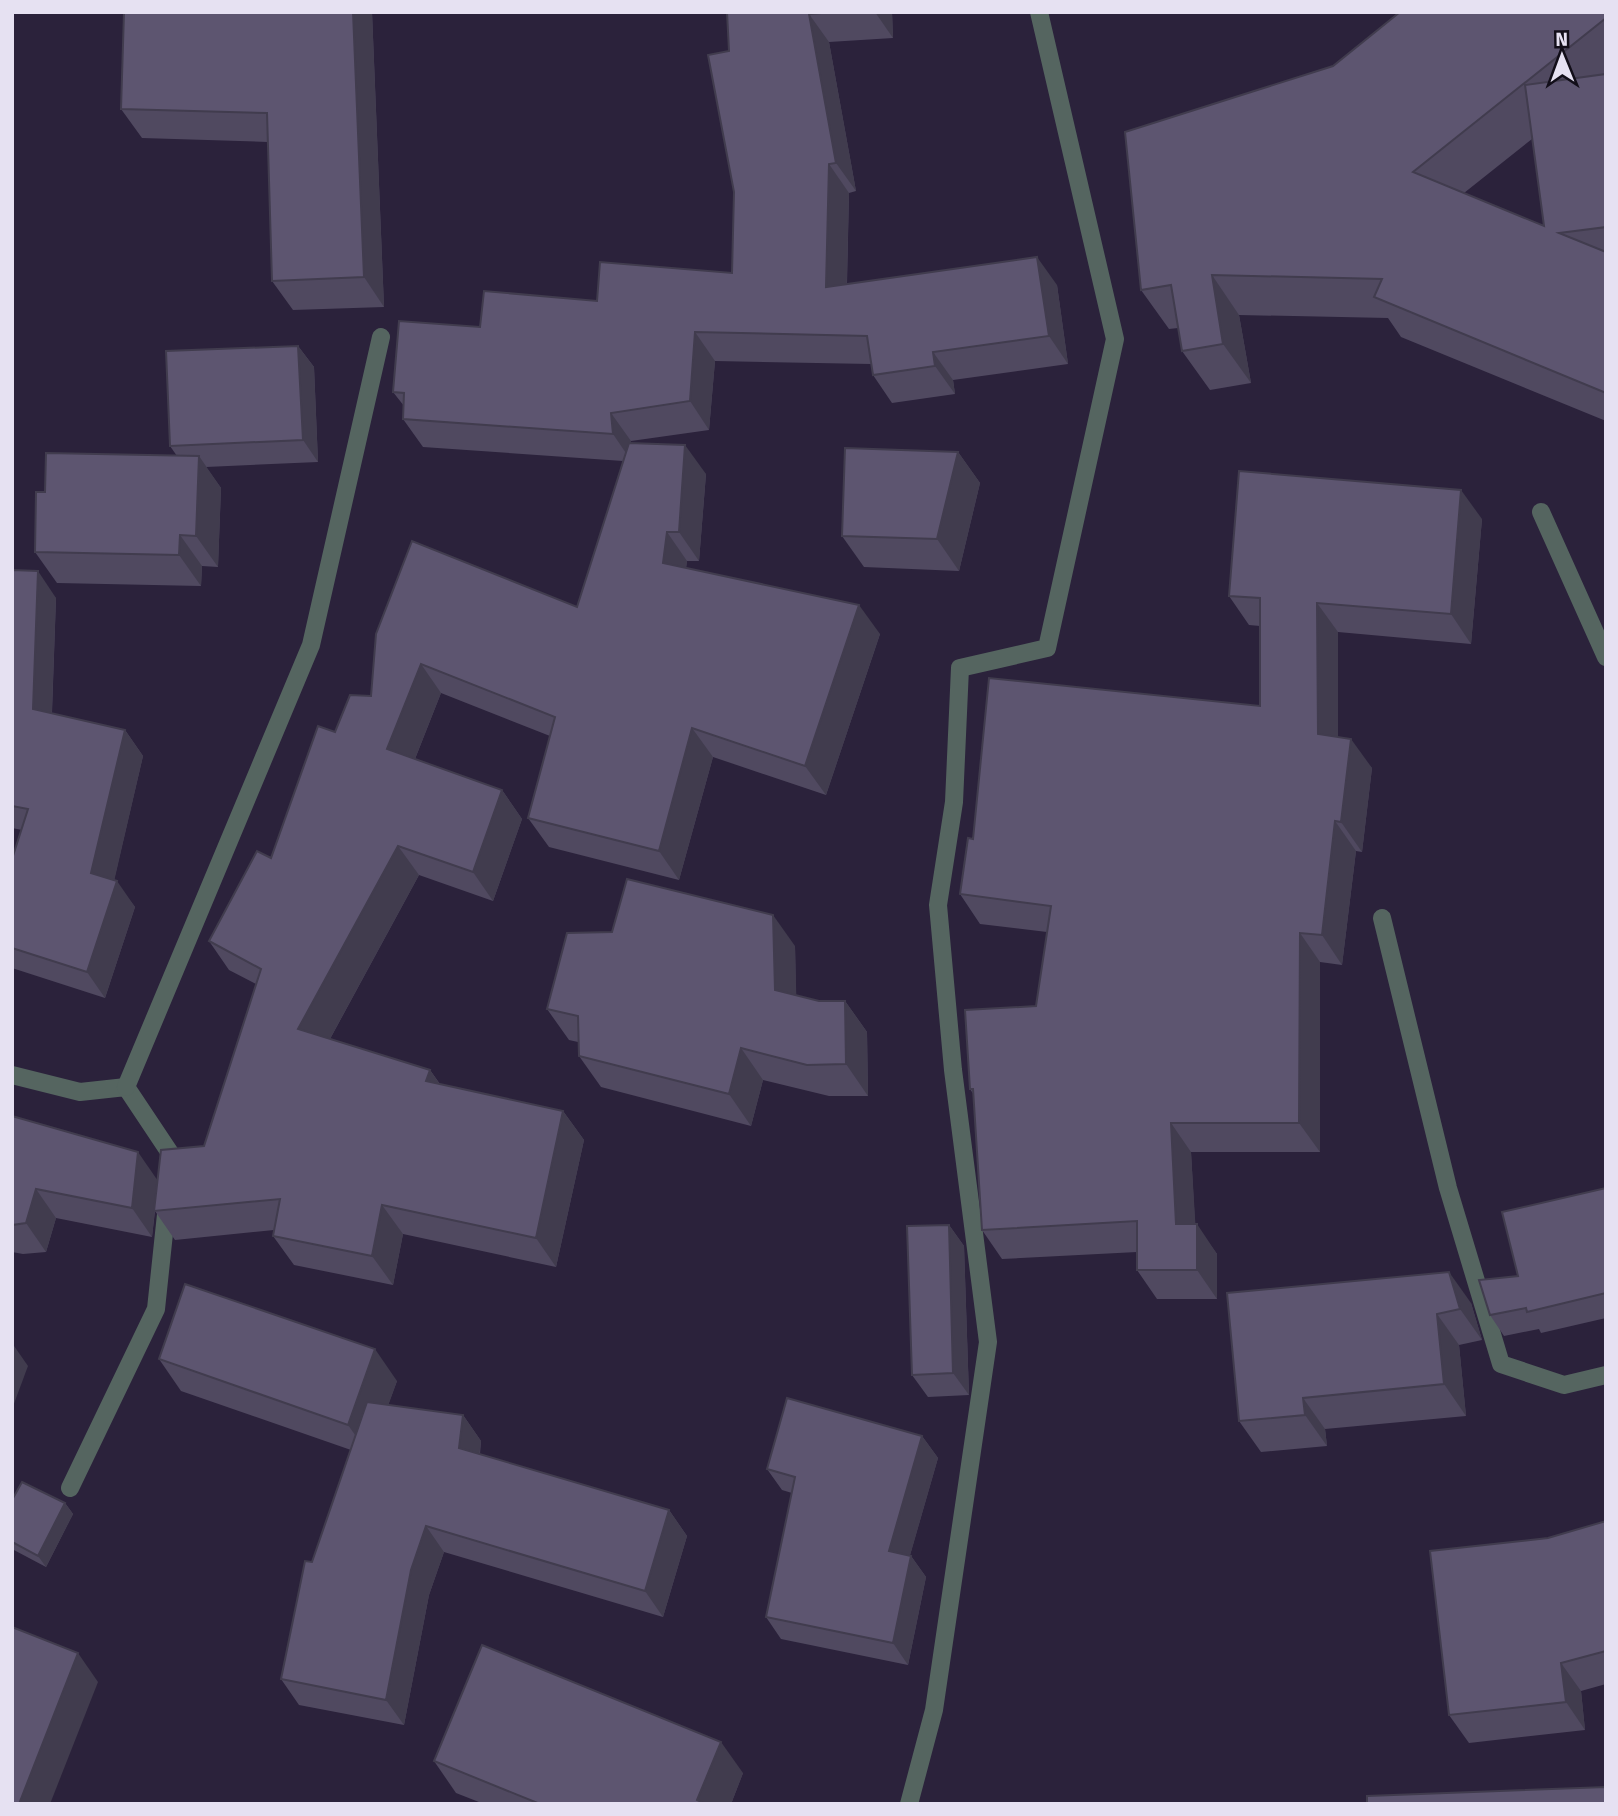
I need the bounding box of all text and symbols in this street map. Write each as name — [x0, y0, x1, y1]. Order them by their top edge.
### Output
north arrow — [1527, 21, 1597, 91]
text: N — [1555, 28, 1568, 51]

